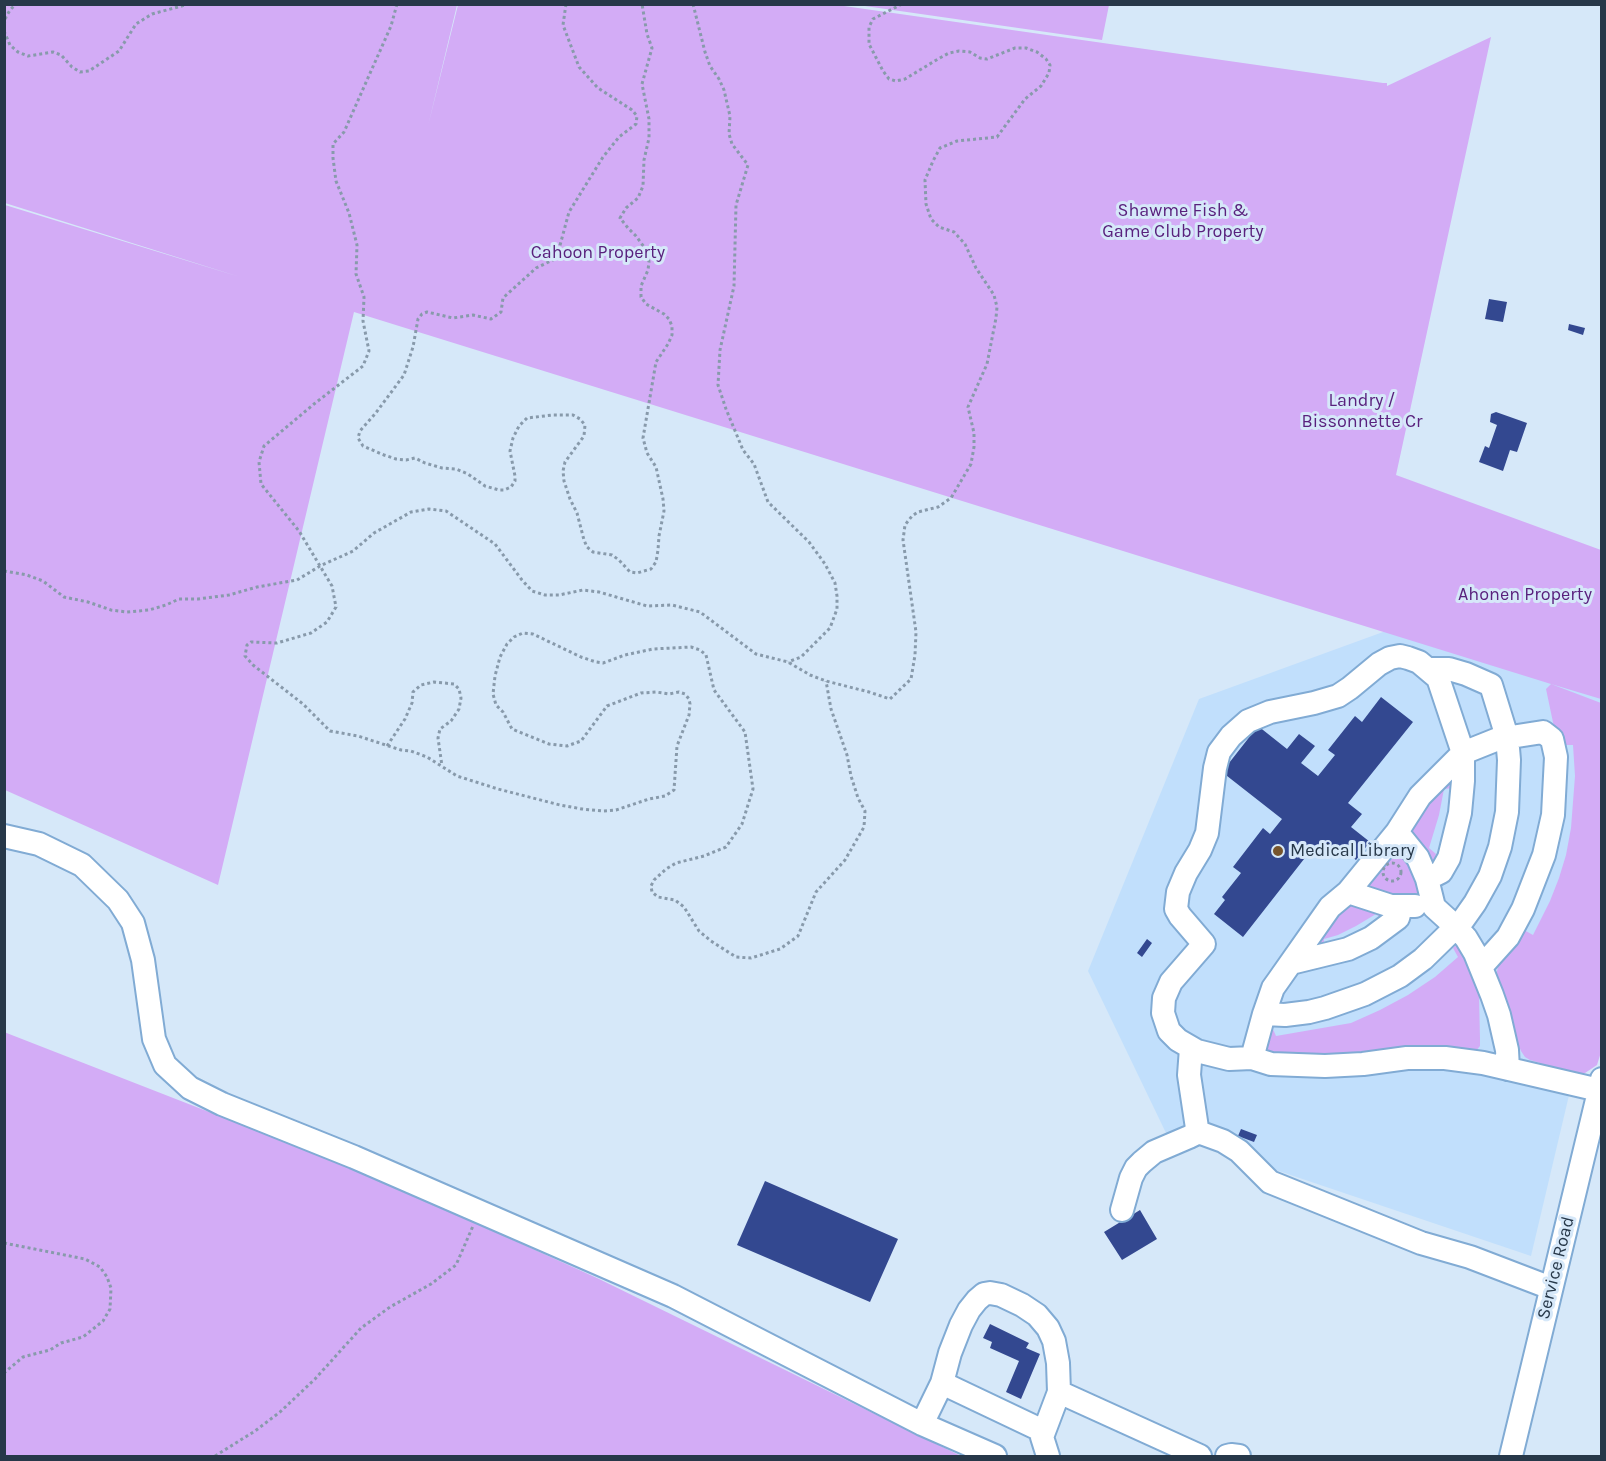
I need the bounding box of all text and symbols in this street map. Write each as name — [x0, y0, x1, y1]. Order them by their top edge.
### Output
park label: Shawme Fish & Game Club Property — [1102, 200, 1264, 242]
park label: Cahoon Property — [531, 242, 665, 264]
park label: Landry / Bissonnette Cr — [1302, 390, 1422, 432]
park label: Ahonen Property — [1458, 584, 1592, 606]
place label: Medical Library — [1290, 840, 1415, 862]
marker: Medical Library — [1271, 844, 1285, 858]
street label: Service Road — [1533, 1214, 1579, 1322]

